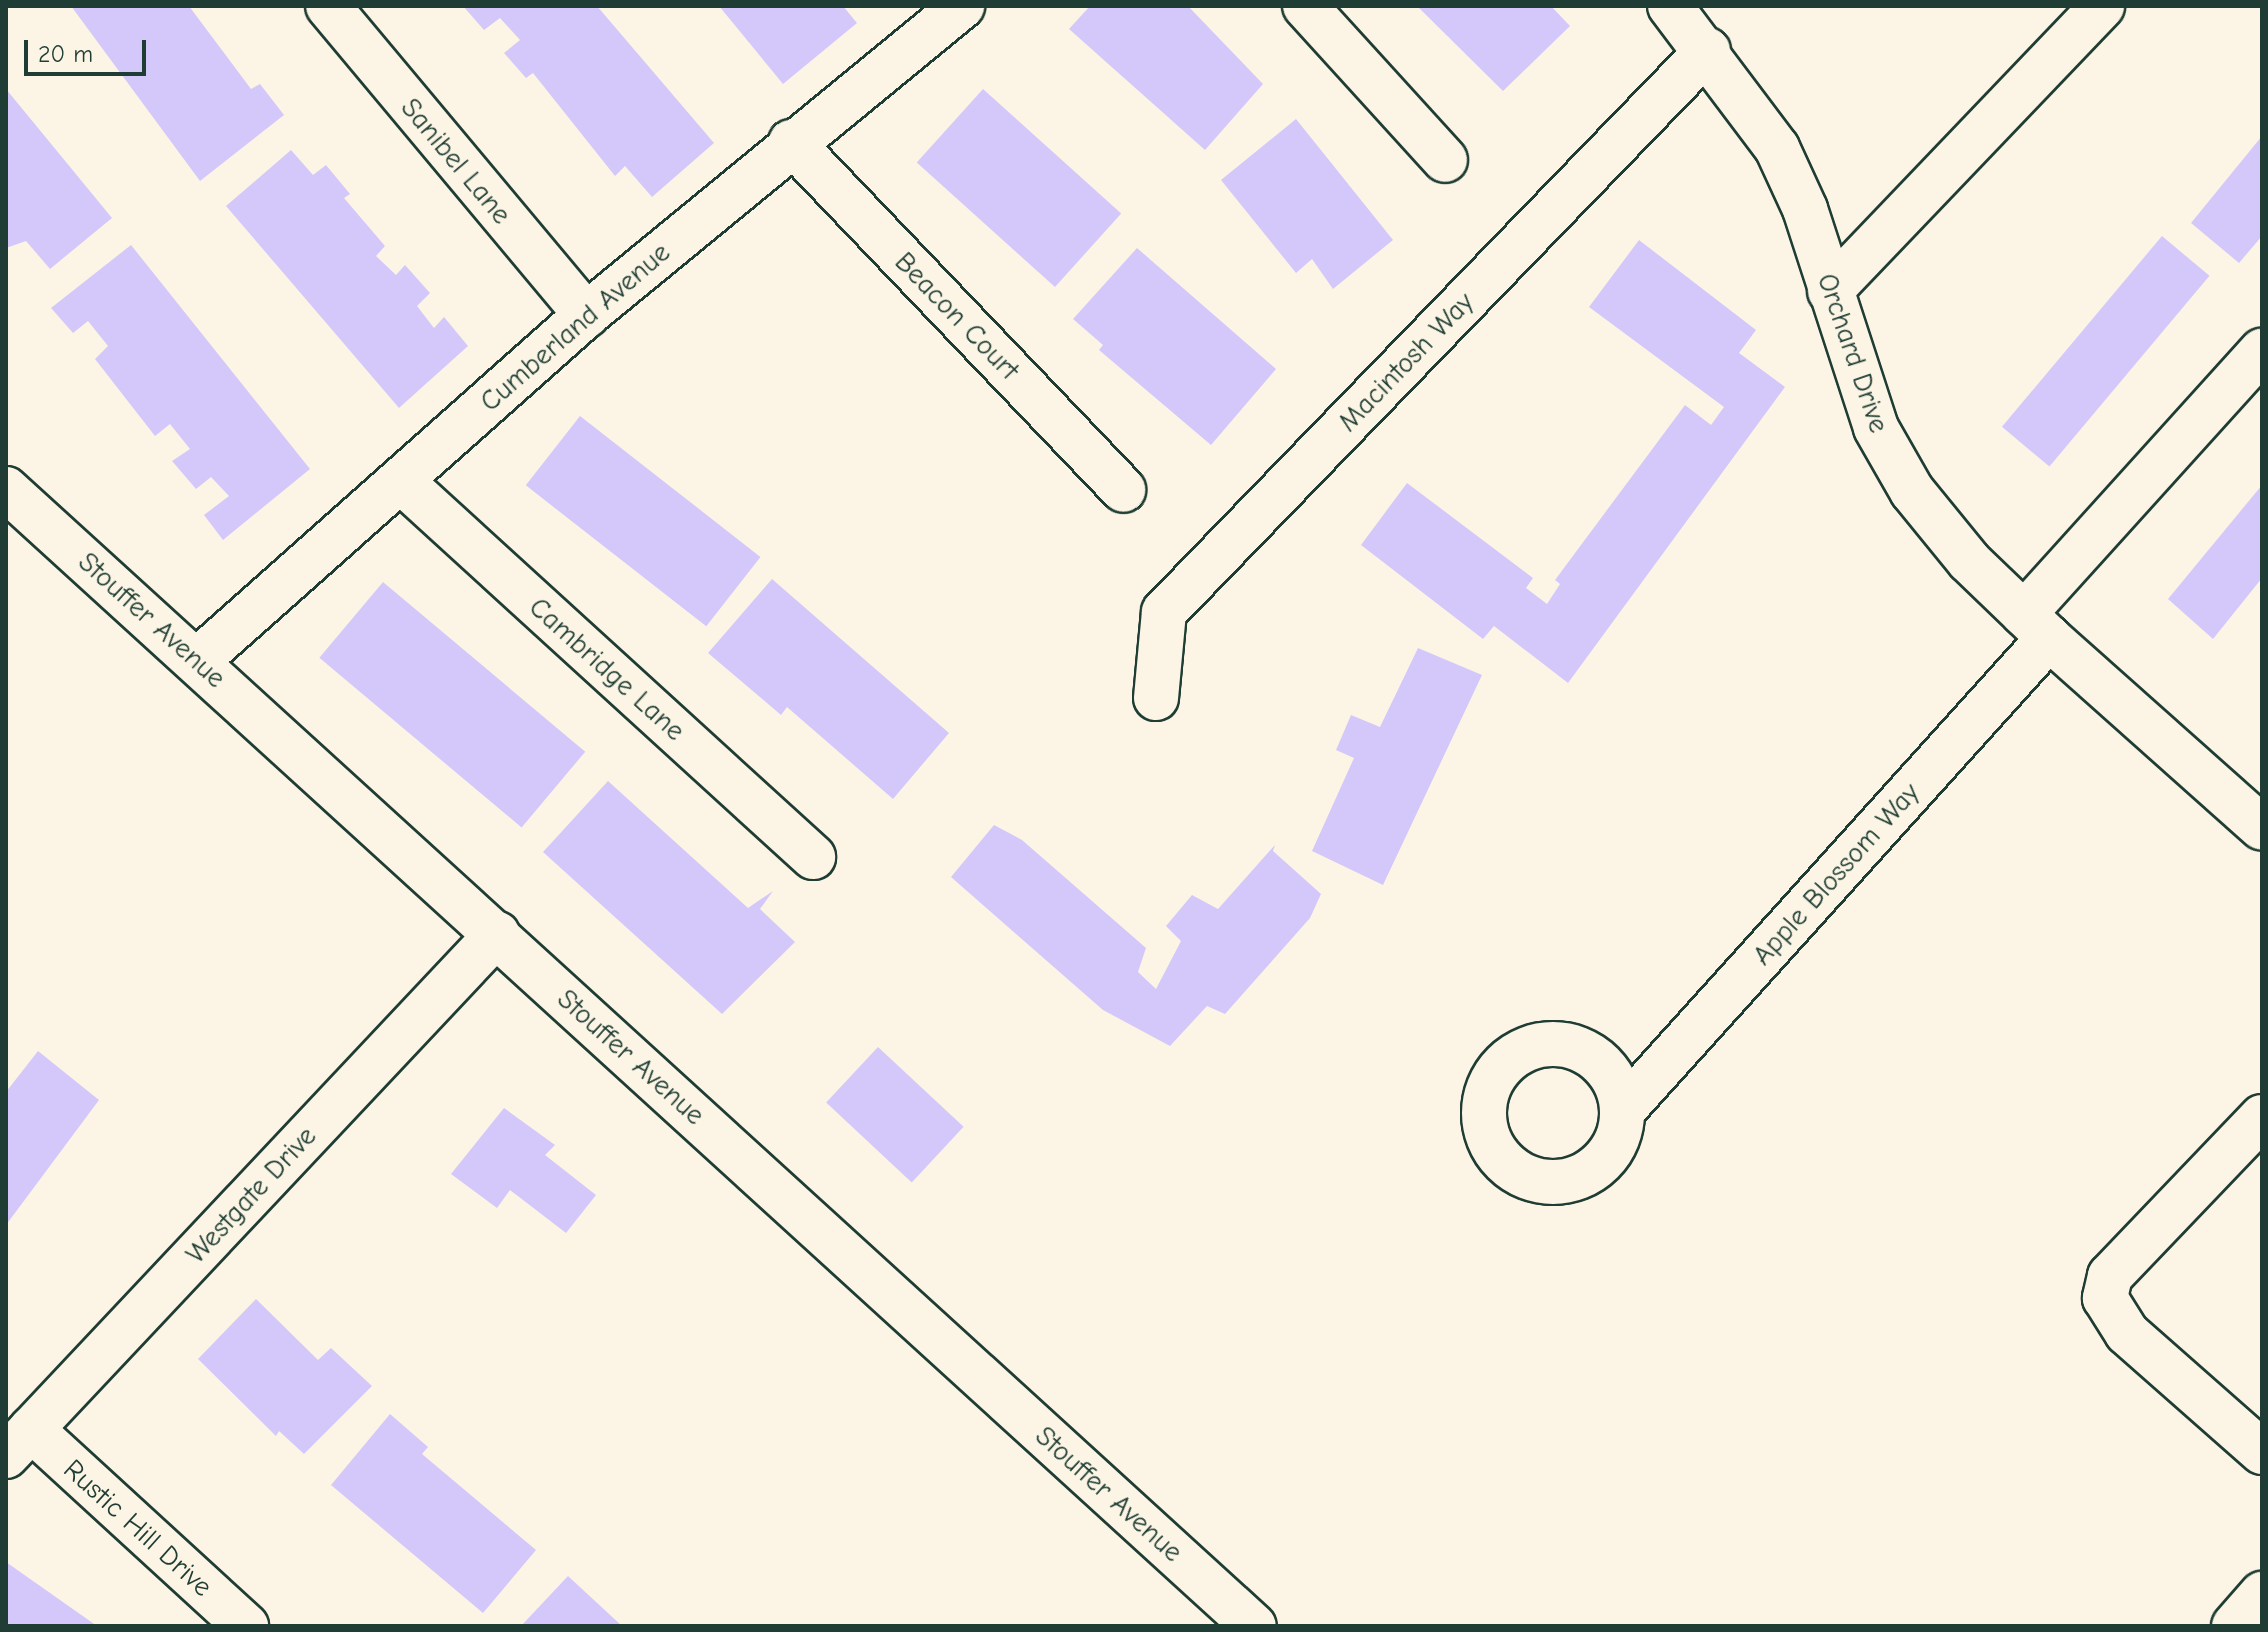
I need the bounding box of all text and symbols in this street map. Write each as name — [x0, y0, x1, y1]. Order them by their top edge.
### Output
scale bar — [28, 24, 150, 74]
text: 20 m — [38, 40, 93, 68]
street label: Sanibel Lane — [394, 91, 518, 231]
street label: Cumberland Avenue — [473, 235, 677, 419]
street label: Beacon Court — [888, 245, 1026, 387]
street label: Orchard Drive — [1810, 269, 1896, 437]
street label: Macintosh Way — [1331, 285, 1481, 439]
street label: Stouffer Avenue — [71, 545, 233, 695]
street label: Cambridge Lane — [522, 590, 692, 748]
street label: Apple Blossom Way — [1745, 776, 1927, 972]
street label: Stouffer Avenue — [550, 982, 712, 1132]
street label: Westgate Drive — [179, 1119, 323, 1271]
street label: Stouffer Avenue — [1028, 1419, 1190, 1569]
street label: Rustic Hill Drive — [57, 1453, 219, 1603]

